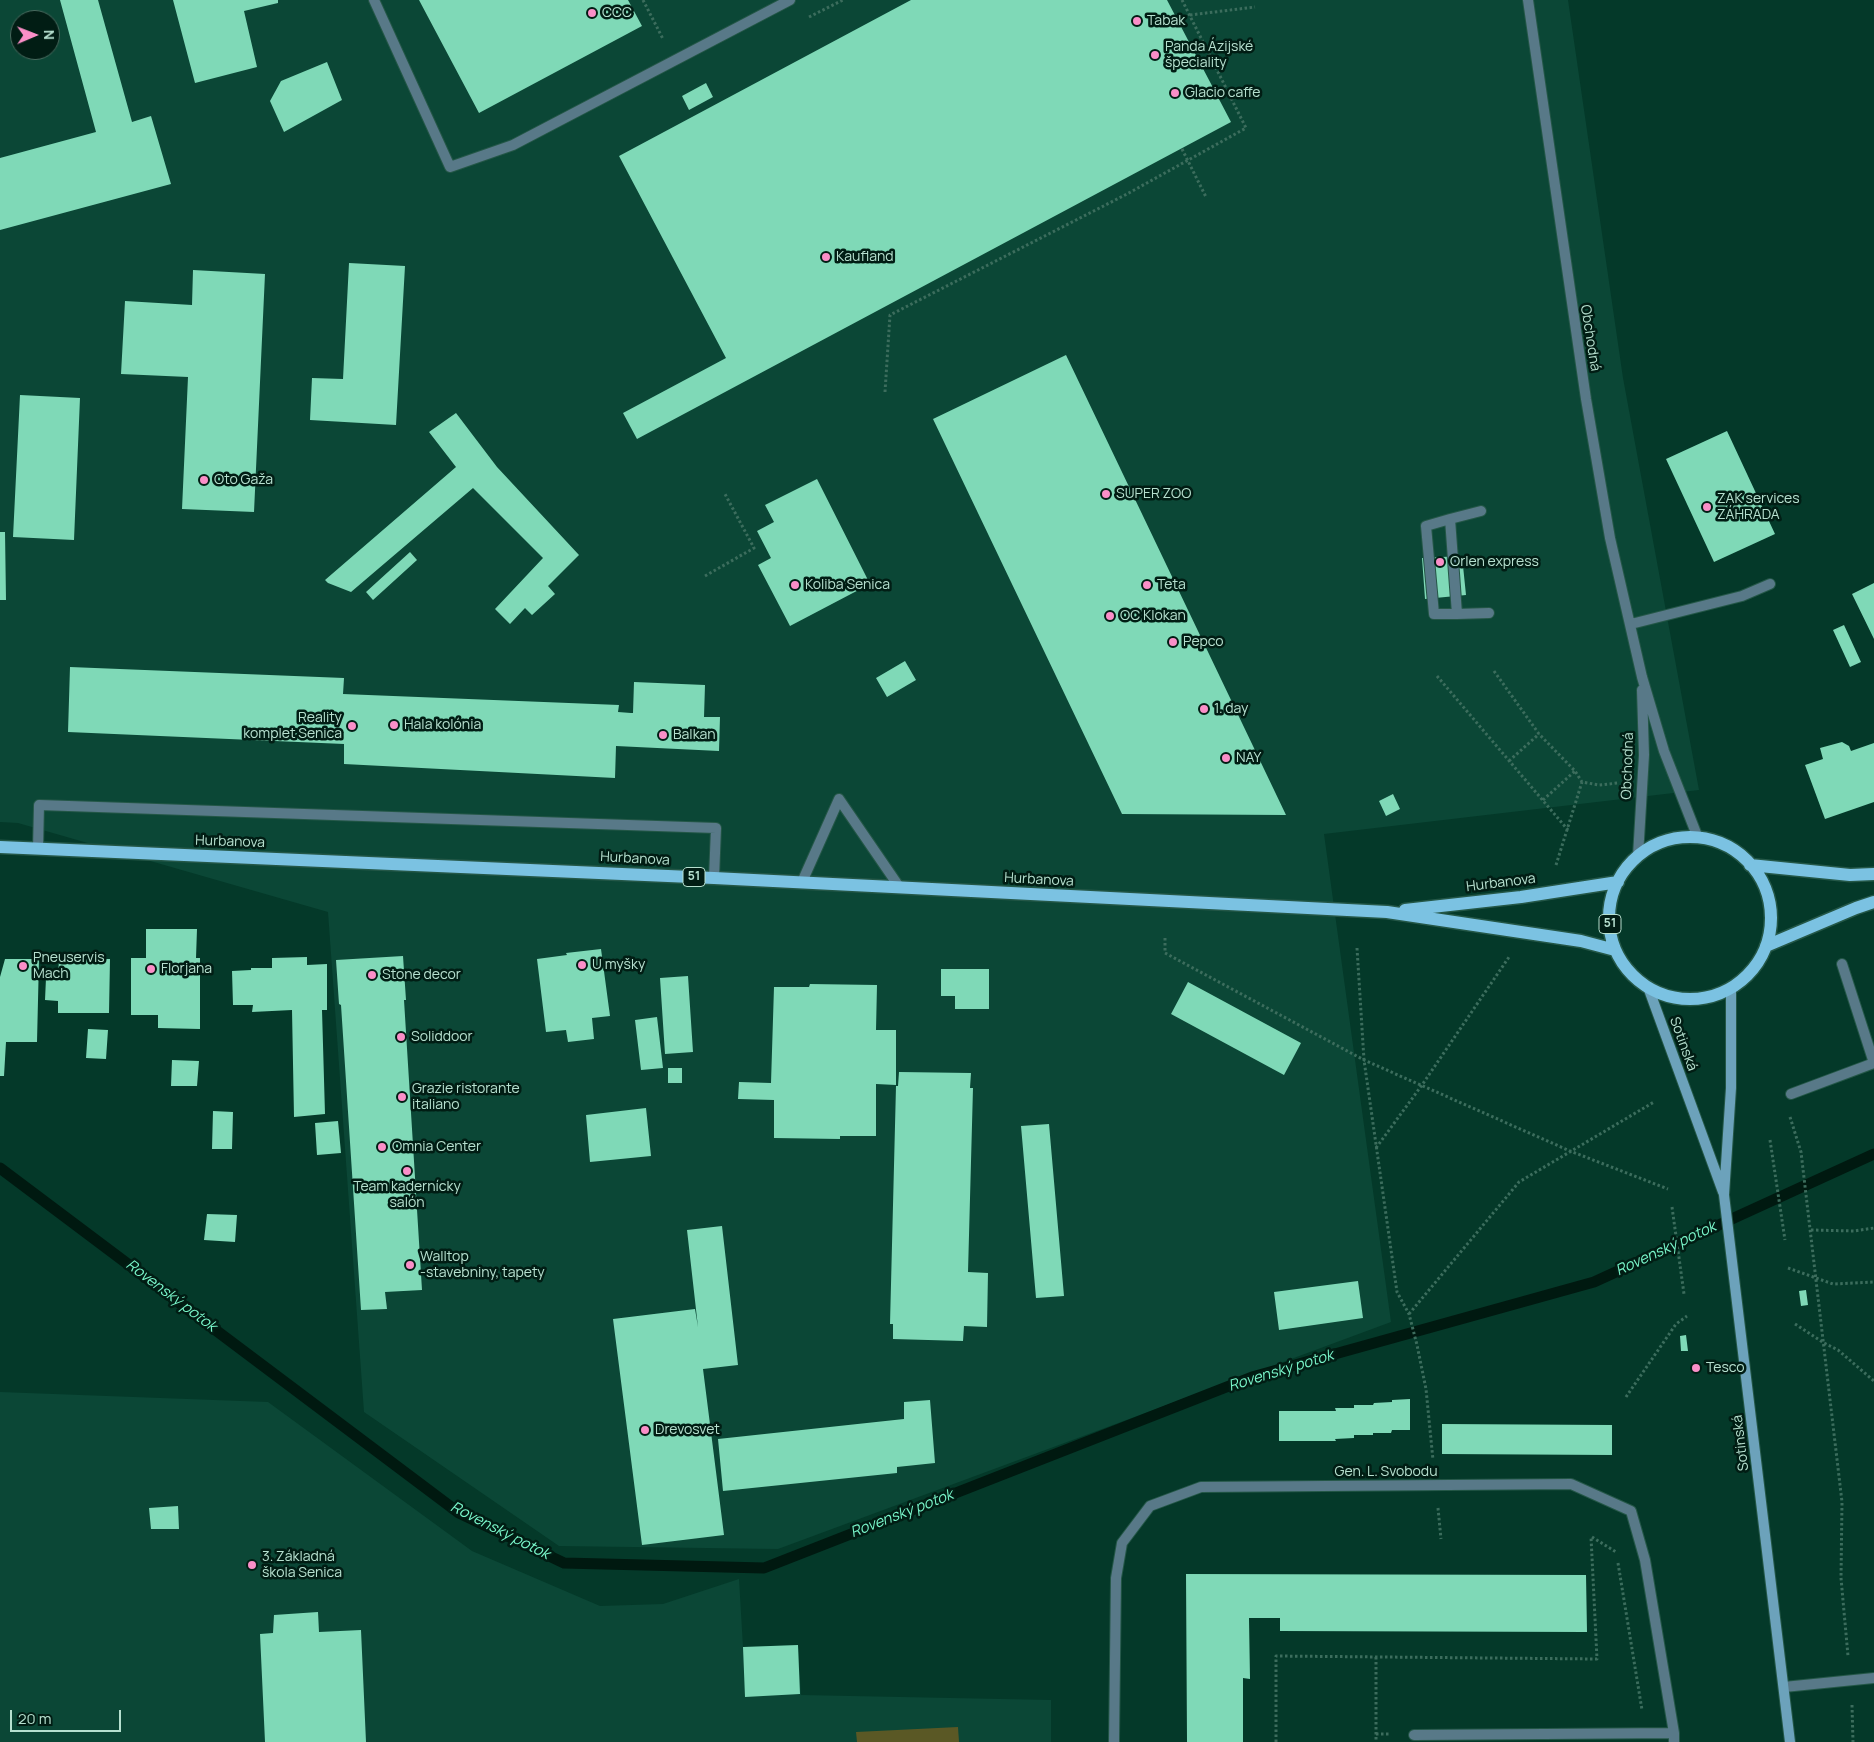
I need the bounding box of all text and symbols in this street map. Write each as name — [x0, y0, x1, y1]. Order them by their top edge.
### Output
place label: CCC — [602, 5, 632, 21]
marker: CCC — [586, 7, 598, 19]
north arrow — [10, 10, 60, 60]
place label: Tabak — [1147, 13, 1185, 29]
marker: Tabak — [1131, 15, 1143, 27]
text: N — [40, 30, 59, 40]
place label: Panda Ázijské špeciality — [1165, 39, 1253, 72]
marker: Panda Ázijské špeciality — [1149, 49, 1161, 61]
place label: Glacio caffe — [1185, 85, 1260, 101]
marker: Glacio caffe — [1169, 87, 1181, 99]
place label: Kaufland — [836, 249, 893, 265]
marker: Kaufland — [820, 251, 832, 263]
street label: Obchodná — [1576, 304, 1604, 372]
place label: Oto Gaža — [214, 472, 273, 488]
marker: Oto Gaža — [198, 474, 210, 486]
place label: SUPER ZOO — [1116, 486, 1191, 502]
marker: SUPER ZOO — [1100, 488, 1112, 500]
place label: ZAK services ZÁHRADA — [1717, 491, 1800, 524]
marker: ZAK services ZÁHRADA — [1701, 501, 1713, 513]
place label: Orlen express — [1450, 554, 1539, 570]
marker: Orlen express — [1434, 556, 1446, 568]
place label: Koliba Senica — [805, 577, 890, 593]
place label: Teta — [1157, 577, 1186, 593]
marker: Koliba Senica — [789, 579, 801, 591]
marker: Teta — [1141, 579, 1153, 591]
place label: OC Klokan — [1120, 608, 1186, 624]
marker: OC Klokan — [1104, 610, 1116, 622]
place label: Pepco — [1183, 634, 1223, 650]
marker: Pepco — [1167, 636, 1179, 648]
place label: 1. day — [1214, 701, 1248, 717]
marker: 1. day — [1198, 703, 1210, 715]
place label: Reality komplet Senica — [243, 710, 342, 742]
place label: Hala kolónia — [404, 717, 481, 733]
marker: Hala kolónia — [388, 719, 400, 731]
marker: Reality komplet Senica — [346, 720, 358, 732]
place label: Balkan — [673, 727, 716, 743]
marker: Balkan — [657, 729, 669, 741]
street label: Obchodná — [1618, 732, 1638, 800]
place label: NAY — [1236, 750, 1261, 766]
marker: NAY — [1220, 752, 1232, 764]
street label: Hurbanova — [195, 832, 265, 852]
street label: Hurbanova — [600, 849, 670, 869]
road number: 51 — [683, 868, 705, 886]
street label: Hurbanova — [1004, 870, 1074, 890]
street label: Hurbanova — [1465, 870, 1537, 896]
road number: 51 — [1599, 914, 1621, 934]
place label: Pneuservis Mach — [33, 950, 105, 982]
place label: U myšky — [592, 957, 645, 973]
marker: U myšky — [576, 959, 588, 971]
marker: Pneuservis Mach — [17, 960, 29, 972]
place label: Florjana — [161, 961, 212, 977]
marker: Florjana — [145, 963, 157, 975]
place label: Stone decor — [382, 967, 461, 983]
marker: Stone decor — [366, 969, 378, 981]
street label: Sotinská — [1666, 1015, 1700, 1073]
place label: Soliddoor — [411, 1029, 473, 1045]
marker: Soliddoor — [395, 1031, 407, 1043]
place label: Grazie ristorante italiano — [412, 1081, 520, 1114]
marker: Grazie ristorante italiano — [396, 1091, 408, 1103]
place label: Omnia Center — [392, 1139, 481, 1155]
marker: Omnia Center — [376, 1141, 388, 1153]
marker: Team kadernícky salón — [401, 1165, 413, 1177]
place label: Team kadernícky salón — [353, 1179, 461, 1212]
water label: Rovenský potok — [1613, 1218, 1719, 1280]
place label: Walltop -stavebniny, tapety — [420, 1249, 545, 1282]
water label: Rovenský potok — [122, 1256, 220, 1336]
marker: Walltop -stavebniny, tapety — [404, 1259, 416, 1271]
water label: Rovenský potok — [1226, 1346, 1336, 1396]
place label: Tesco — [1706, 1360, 1745, 1376]
marker: Tesco — [1690, 1362, 1702, 1374]
street label: Sotinská — [1729, 1414, 1753, 1472]
place label: Drevosvet — [655, 1422, 720, 1438]
marker: Drevosvet — [639, 1424, 651, 1436]
street label: Gen. L. Svobodu — [1335, 1464, 1437, 1480]
water label: Rovenský potok — [848, 1486, 956, 1542]
water label: Rovenský potok — [447, 1498, 553, 1564]
place label: 3. Základná škola Senica — [262, 1549, 342, 1581]
marker: 3. Základná škola Senica — [246, 1559, 258, 1571]
scale bar — [12, 1700, 124, 1732]
text: 20 m — [18, 1708, 51, 1729]

